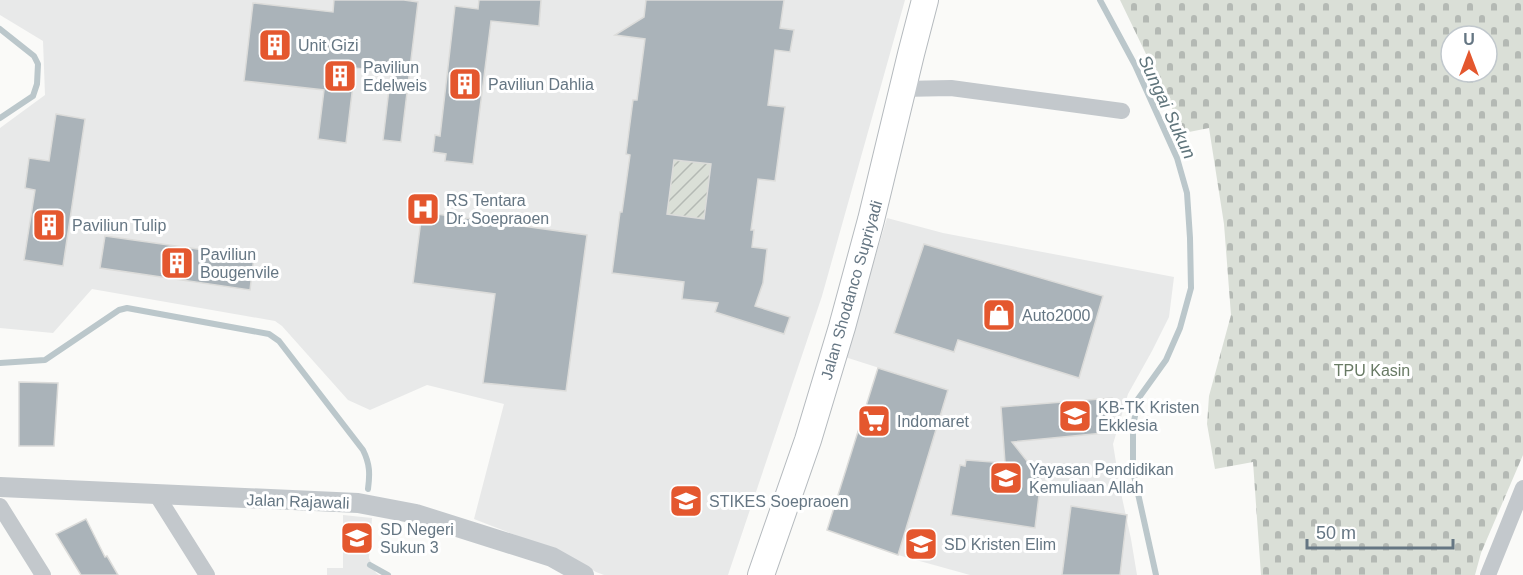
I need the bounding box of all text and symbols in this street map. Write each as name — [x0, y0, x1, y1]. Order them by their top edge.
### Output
north arrow — [1439, 24, 1499, 84]
building icon: Unit Gizi — [257, 27, 293, 63]
text: U — [1463, 31, 1475, 48]
place label: Unit Gizi — [298, 37, 358, 54]
water label: Sungai Sukun — [1134, 52, 1200, 162]
building icon: Paviliun Edelweis — [322, 58, 358, 94]
place label: Paviliun Edelweis — [363, 59, 427, 94]
building icon: Paviliun Dahlia — [447, 66, 483, 102]
place label: Paviliun Dahlia — [488, 76, 594, 93]
hospital icon: RS Tentara Dr. Soepraoen — [405, 191, 441, 227]
place label: RS Tentara Dr. Soepraoen — [446, 192, 549, 227]
street label: Jalan Shodanco Supriyadi — [818, 198, 885, 382]
building icon: Paviliun Tulip — [31, 207, 67, 243]
place label: Paviliun Tulip — [72, 217, 166, 234]
building icon: Paviliun Bougenvile — [159, 245, 195, 281]
place label: Paviliun Bougenvile — [200, 246, 279, 281]
shop icon: Auto2000 — [981, 297, 1017, 333]
place label: Auto2000 — [1022, 307, 1091, 324]
park label: TPU Kasin — [1334, 362, 1410, 379]
school or university icon: KB-TK Kristen Ekklesia — [1057, 398, 1093, 434]
place label: KB-TK Kristen Ekklesia — [1098, 399, 1199, 434]
supermarket icon: Indomaret — [856, 403, 892, 439]
place label: Indomaret — [897, 413, 970, 430]
school or university icon: Yayasan Pendidikan Kemuliaan Allah — [988, 460, 1024, 496]
place label: Yayasan Pendidikan Kemuliaan Allah — [1029, 461, 1174, 496]
school or university icon: STIKES Soepraoen — [668, 483, 704, 519]
street label: Jalan Rajawali — [246, 491, 350, 512]
place label: STIKES Soepraoen — [709, 493, 849, 510]
scale bar — [1307, 512, 1452, 550]
school or university icon: SD Negeri Sukun 3 — [339, 520, 375, 556]
place label: SD Negeri Sukun 3 — [380, 521, 454, 556]
text: 50 m — [1316, 523, 1356, 543]
school or university icon: SD Kristen Elim — [903, 526, 939, 562]
place label: SD Kristen Elim — [944, 536, 1056, 553]

